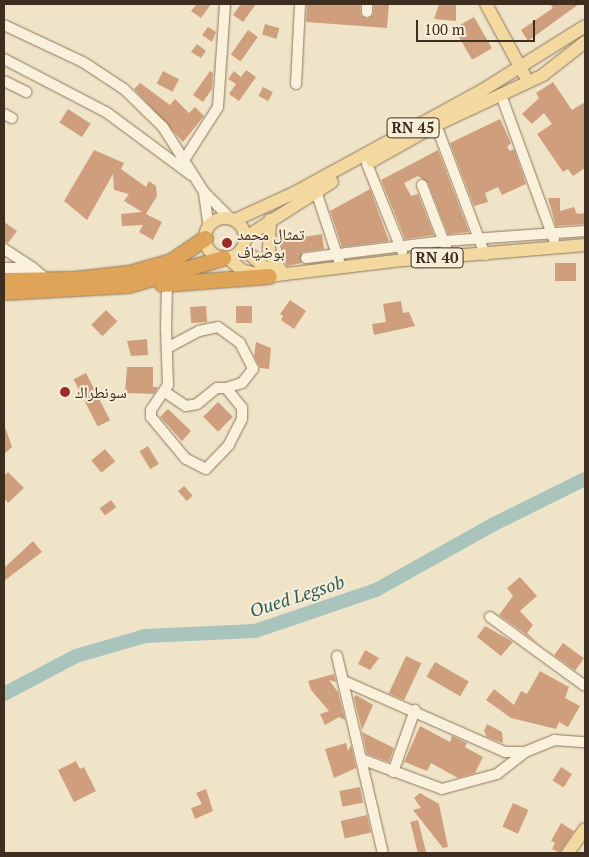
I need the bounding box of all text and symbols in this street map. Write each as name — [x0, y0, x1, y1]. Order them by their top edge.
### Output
scale bar — [419, 10, 538, 42]
text: 100 m — [424, 19, 465, 39]
road number: RN 45 — [386, 116, 440, 140]
place label: تمثال محمد بوضياف — [237, 224, 304, 262]
marker: تمثال محمد بوضياف — [221, 237, 233, 249]
road number: RN 40 — [410, 246, 464, 270]
place label: سونطراك — [75, 382, 127, 402]
marker: سونطراك — [59, 386, 71, 398]
water label: Oued Legsob — [247, 571, 347, 621]

